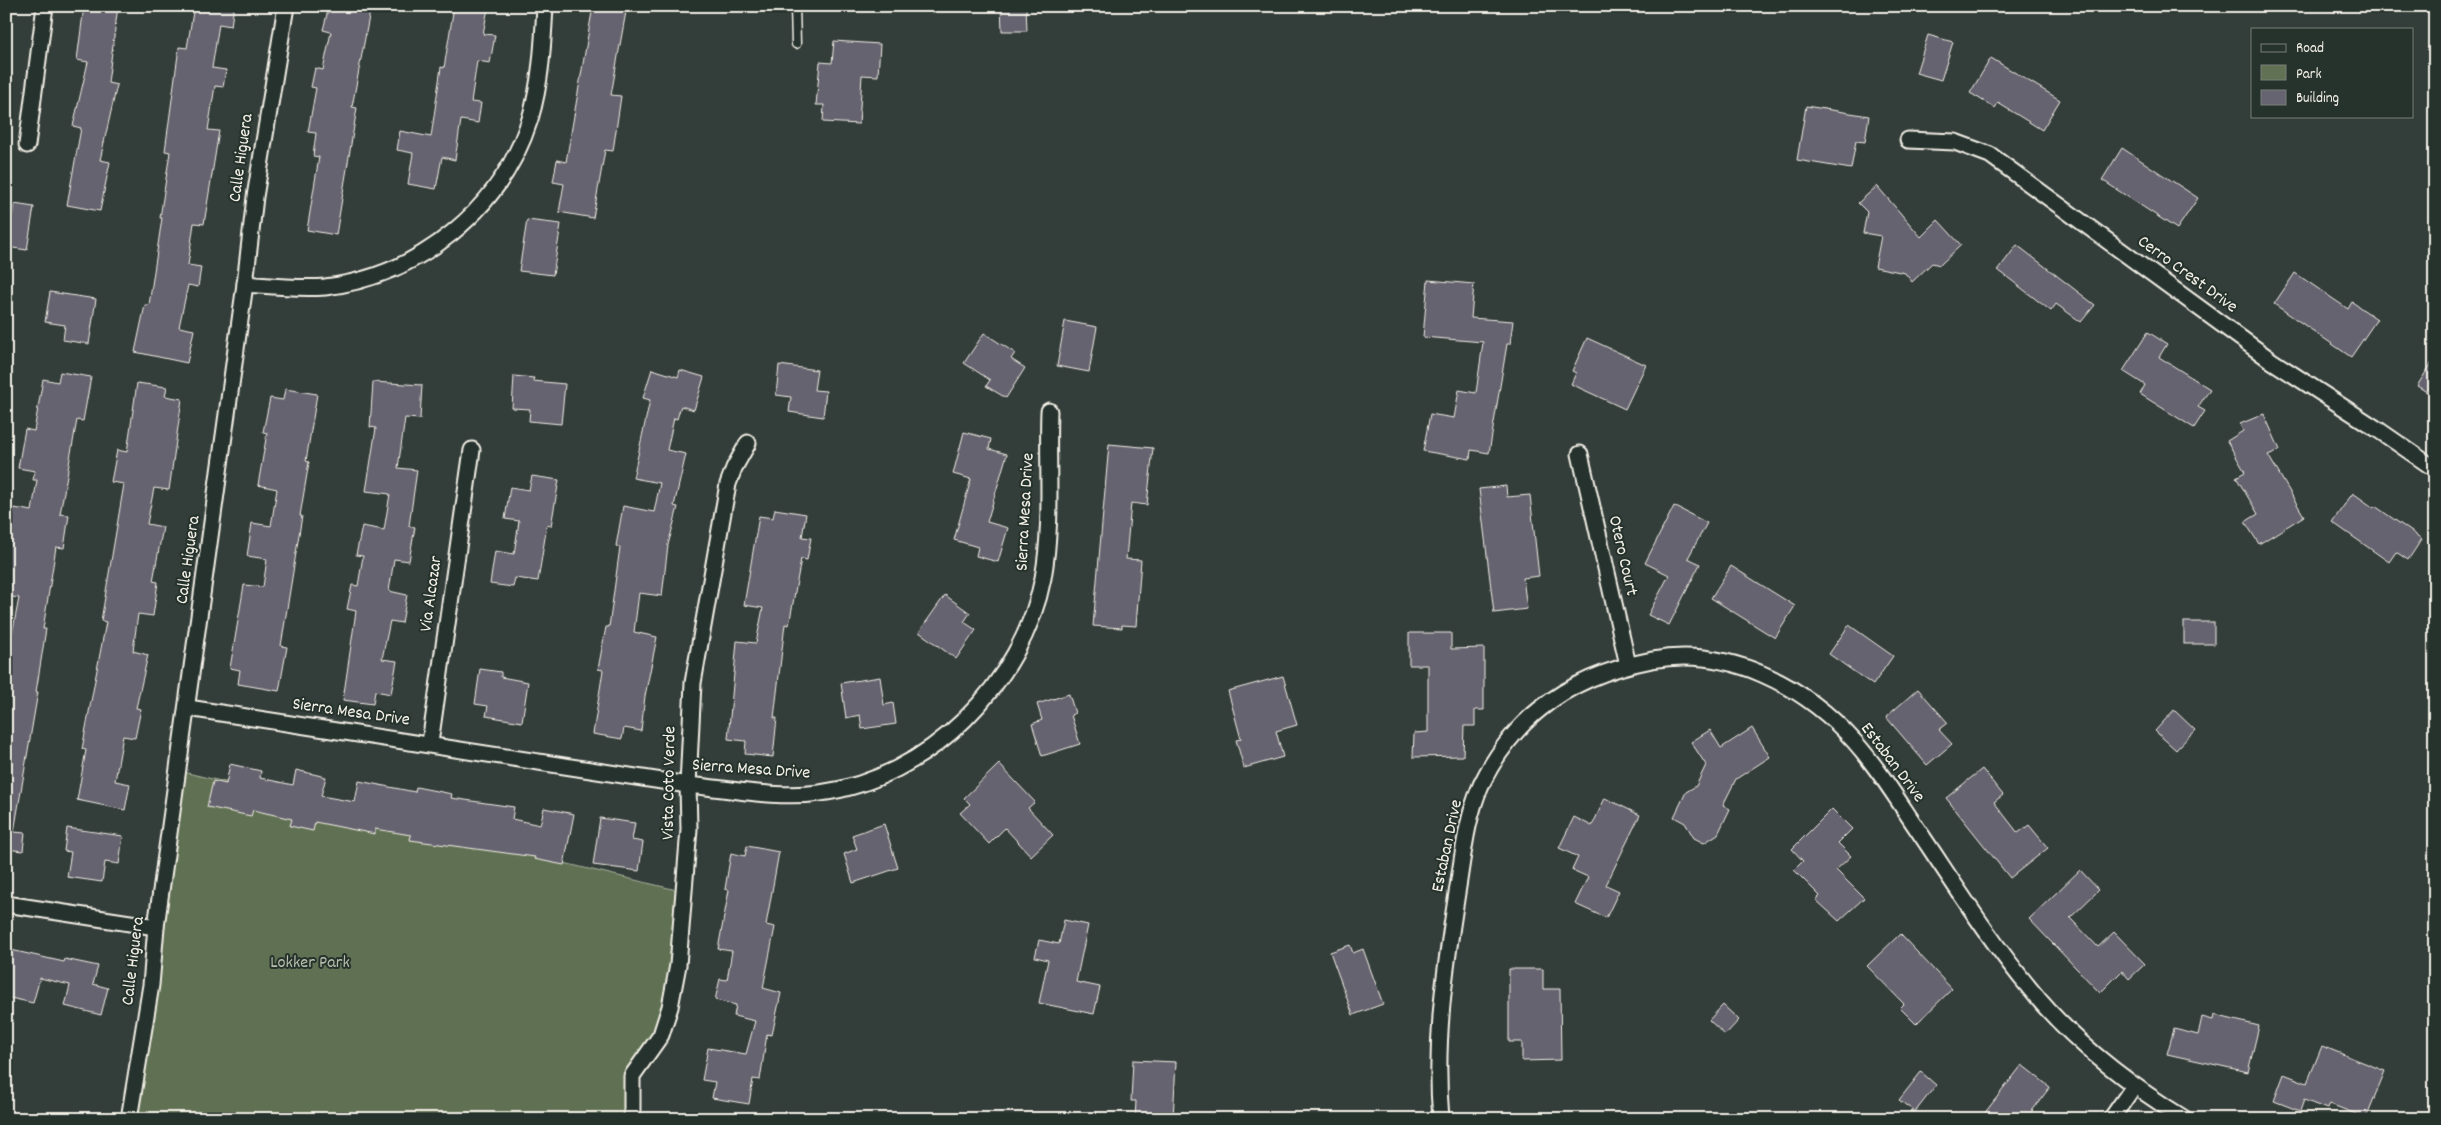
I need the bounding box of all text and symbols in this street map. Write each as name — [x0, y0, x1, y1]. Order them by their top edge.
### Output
legend — [2251, 28, 2414, 118]
text: Road — [2296, 38, 2324, 60]
text: Park — [2296, 64, 2322, 86]
text: Building — [2296, 88, 2339, 110]
street label: Calle Higuera — [223, 112, 261, 204]
street label: Cerro Crest Drive — [2132, 230, 2242, 320]
street label: Sierra Mesa Drive — [1010, 452, 1042, 572]
street label: Otero Court — [1601, 513, 1643, 599]
street label: Calle Higuera — [170, 514, 208, 606]
street label: Via Alcazar — [414, 554, 450, 634]
street label: Sierra Mesa Drive — [291, 692, 411, 734]
street label: Estaban Drive — [1854, 718, 1930, 808]
street label: Vista Coto Verde — [657, 726, 683, 840]
street label: Sierra Mesa Drive — [691, 753, 811, 787]
street label: Estaban Drive — [1426, 797, 1470, 895]
street label: Calle Higuera — [116, 915, 152, 1007]
park label: Lokker Park — [270, 951, 350, 976]

